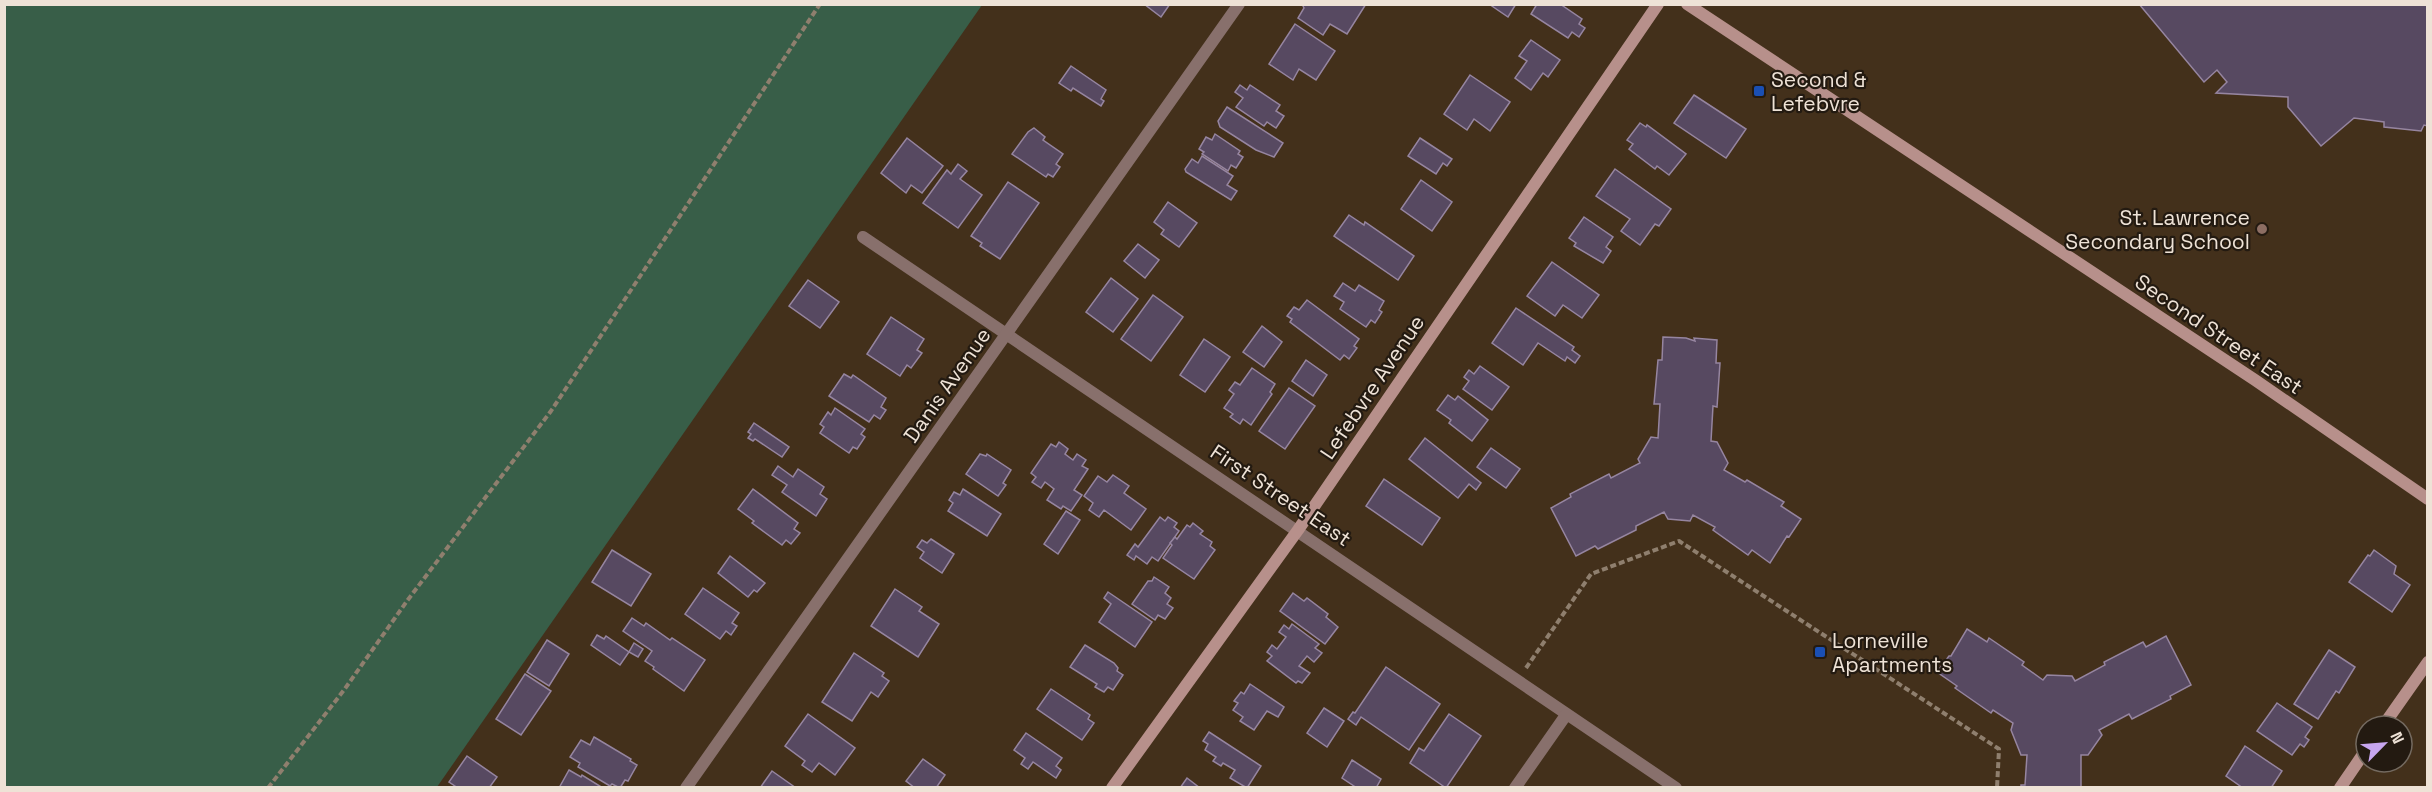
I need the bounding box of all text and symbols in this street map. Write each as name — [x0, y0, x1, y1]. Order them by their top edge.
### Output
place label: Second & Lefebvre — [1771, 66, 1867, 117]
marker: Second & Lefebvre — [1752, 84, 1766, 98]
place label: St. Lawrence Secondary School — [2065, 204, 2250, 255]
marker: St. Lawrence Secondary School — [2255, 222, 2269, 236]
street label: Second Street East — [2130, 268, 2308, 400]
street label: Lefebvre Avenue — [1314, 310, 1430, 464]
street label: Danis Avenue — [897, 322, 997, 448]
street label: First Street East — [1205, 438, 1357, 552]
place label: Lorneville Apartments — [1832, 627, 1952, 678]
marker: Lorneville Apartments — [1813, 645, 1827, 659]
north arrow — [2354, 714, 2414, 774]
text: N — [2385, 729, 2409, 747]

